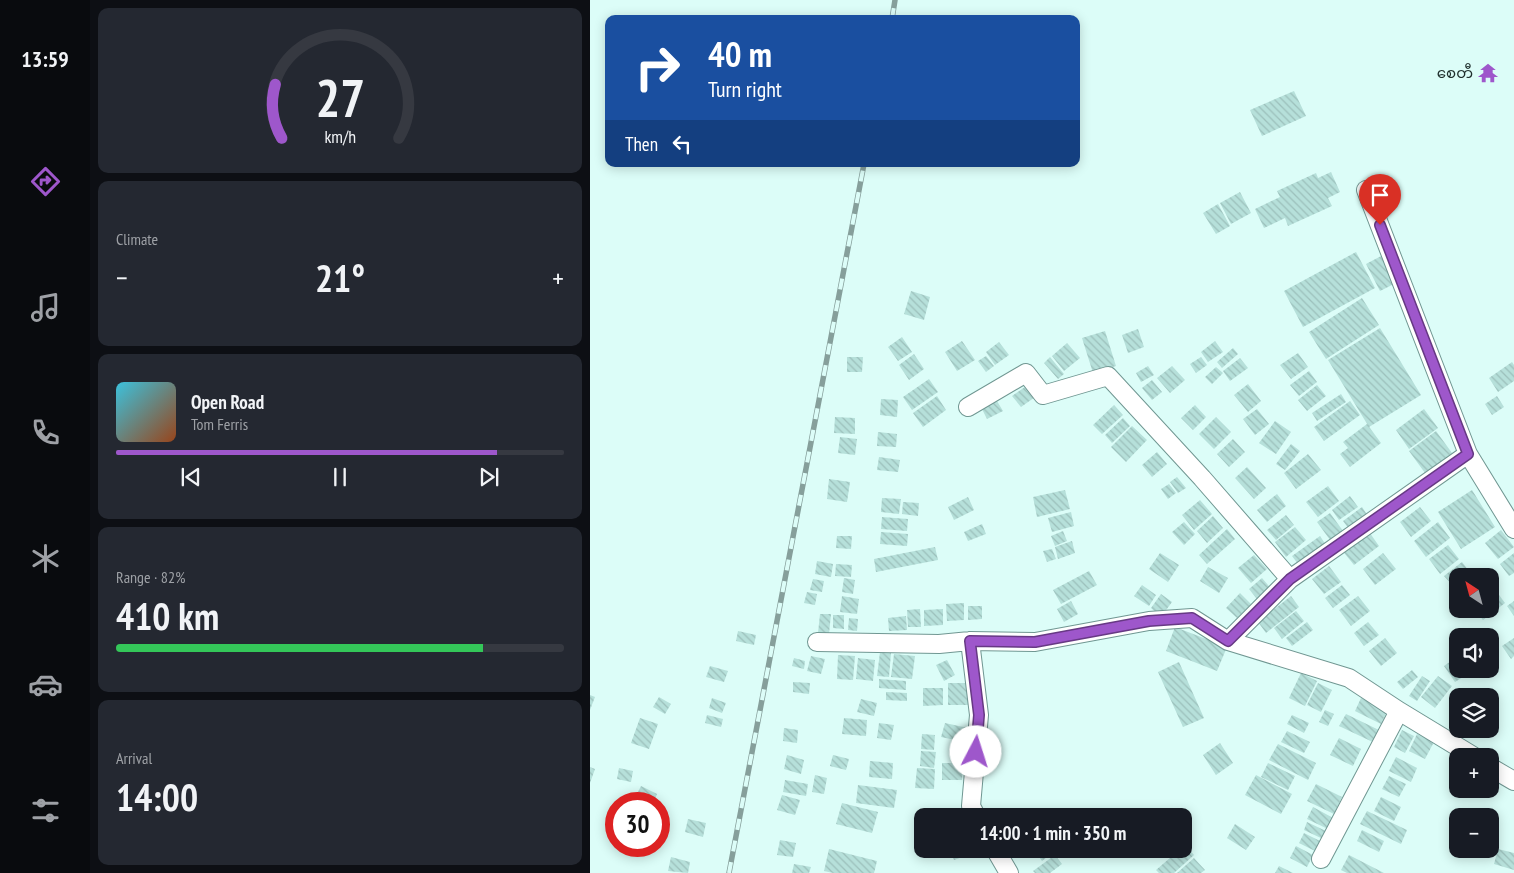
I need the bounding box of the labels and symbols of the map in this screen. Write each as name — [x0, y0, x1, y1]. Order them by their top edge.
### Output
temple icon: စေတီ — [1477, 62, 1499, 84]
place label: စေတီ — [1437, 63, 1473, 82]
pin — [1359, 174, 1401, 225]
north arrow — [1449, 568, 1499, 618]
position arrow — [949, 725, 1001, 777]
speed limit sign: 30 — [605, 792, 670, 857]

